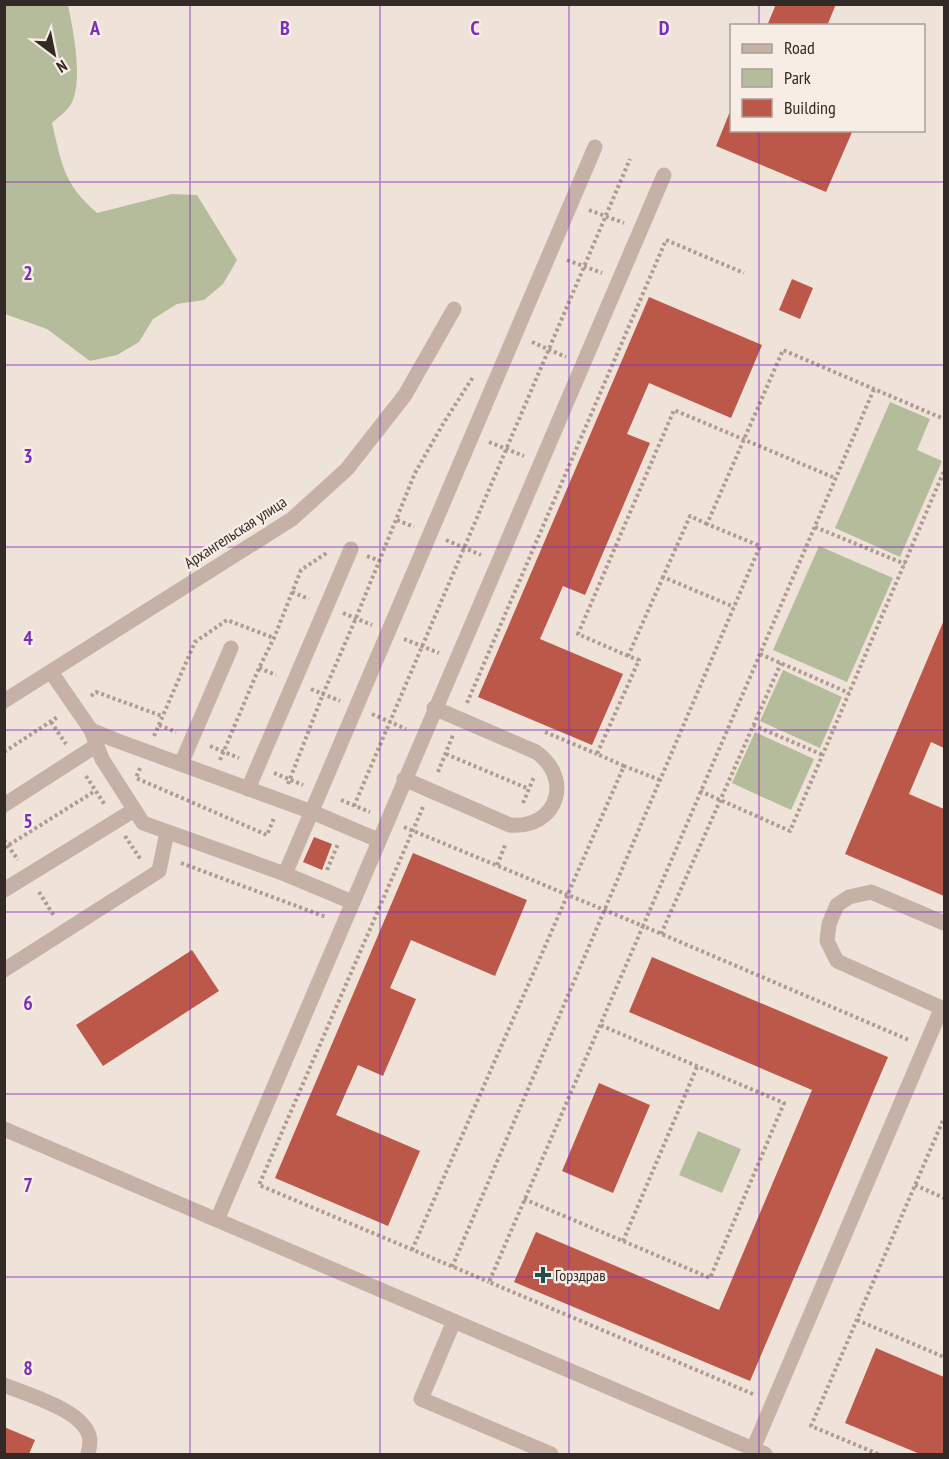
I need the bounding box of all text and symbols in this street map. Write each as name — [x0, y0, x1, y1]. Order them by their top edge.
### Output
text: A — [89, 15, 101, 41]
text: B — [280, 15, 290, 41]
text: C — [470, 15, 480, 41]
text: D — [659, 15, 670, 41]
north arrow — [24, 24, 84, 84]
legend — [730, 24, 925, 132]
text: Road — [784, 36, 815, 59]
text: N — [53, 56, 71, 77]
text: Park — [784, 66, 811, 89]
text: Building — [784, 96, 836, 119]
text: 2 — [23, 260, 33, 286]
text: 3 — [23, 443, 33, 469]
street label: Архангельская улица — [180, 491, 290, 573]
text: 4 — [23, 625, 33, 651]
text: 5 — [23, 808, 33, 834]
text: 6 — [23, 990, 33, 1016]
text: 7 — [23, 1172, 33, 1198]
place label: Горздрав — [555, 1265, 606, 1285]
marker: Горздрав — [536, 1268, 550, 1282]
text: 8 — [23, 1355, 33, 1381]

